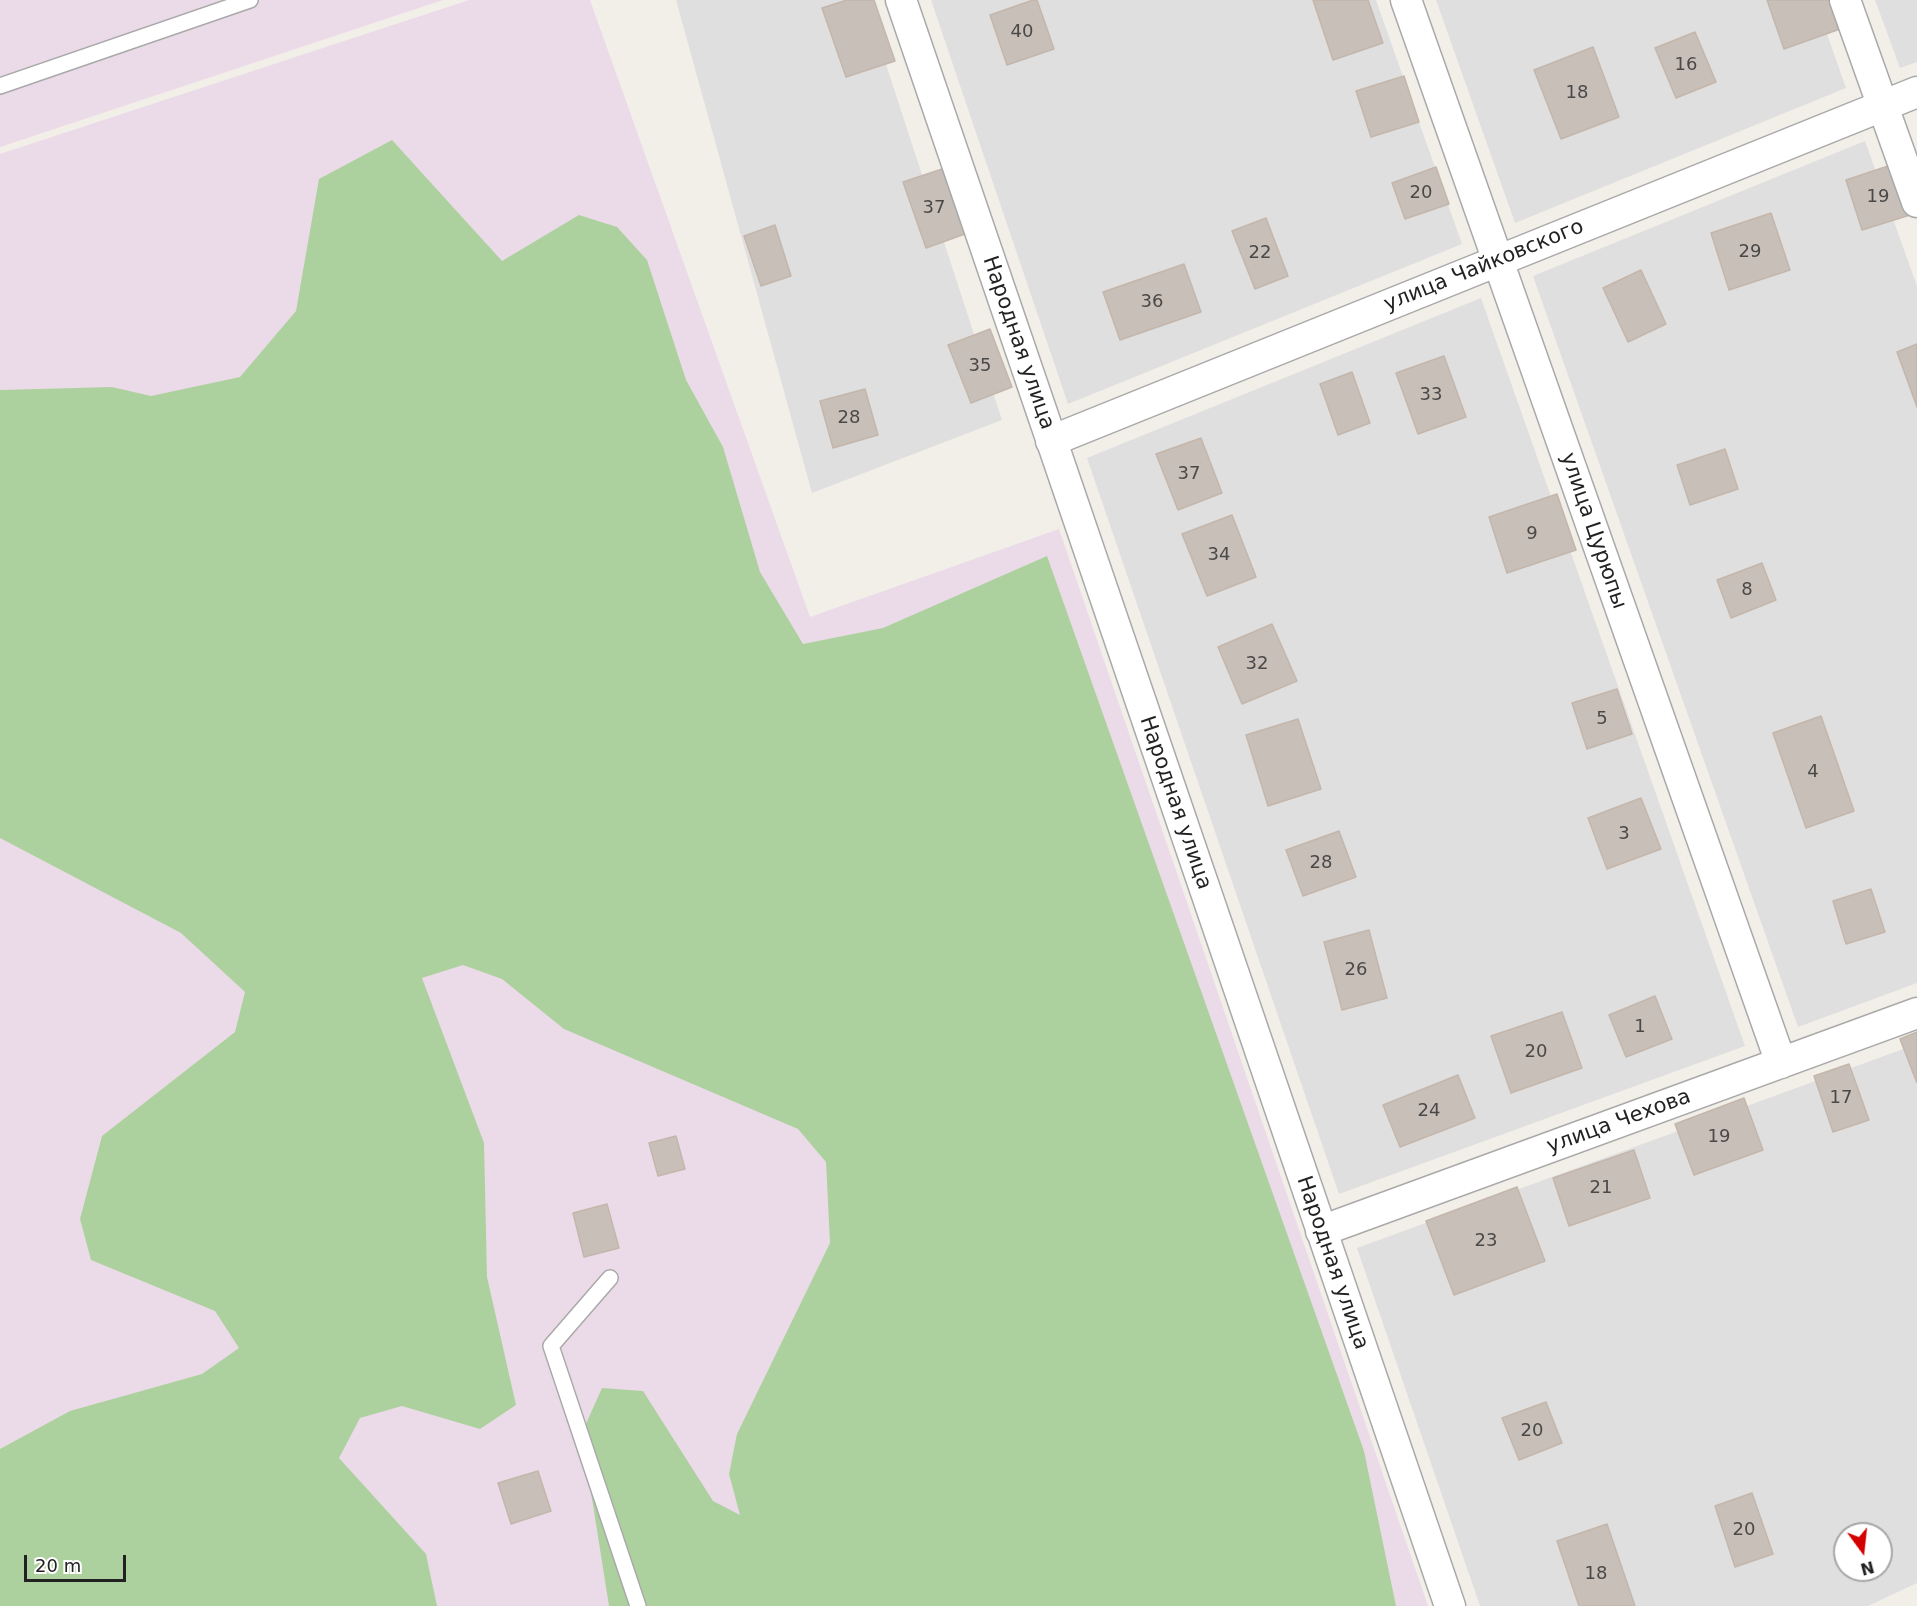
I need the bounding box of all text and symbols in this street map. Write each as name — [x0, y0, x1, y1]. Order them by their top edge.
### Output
house number: 40 — [1011, 21, 1033, 43]
house number: 16 — [1675, 54, 1697, 76]
house number: 18 — [1566, 82, 1588, 104]
house number: 20 — [1410, 182, 1432, 204]
house number: 19 — [1867, 186, 1889, 208]
house number: 37 — [923, 197, 945, 219]
street label: улица Чайковского — [1380, 214, 1588, 318]
house number: 29 — [1739, 241, 1761, 263]
house number: 22 — [1249, 242, 1271, 264]
street label: Народная улица — [976, 253, 1060, 433]
house number: 36 — [1141, 291, 1163, 313]
house number: 35 — [969, 355, 991, 377]
house number: 33 — [1420, 384, 1442, 406]
house number: 28 — [838, 407, 860, 429]
street label: улица Цурюпы — [1554, 450, 1632, 612]
house number: 37 — [1178, 463, 1200, 485]
house number: 9 — [1526, 523, 1538, 545]
house number: 34 — [1208, 544, 1230, 566]
house number: 8 — [1741, 579, 1753, 601]
house number: 32 — [1246, 653, 1268, 675]
house number: 5 — [1596, 708, 1608, 730]
street label: Народная улица — [1133, 713, 1217, 893]
house number: 4 — [1807, 761, 1819, 783]
house number: 3 — [1618, 823, 1630, 845]
house number: 28 — [1310, 852, 1332, 874]
house number: 26 — [1345, 959, 1367, 981]
house number: 1 — [1634, 1016, 1646, 1038]
house number: 20 — [1525, 1041, 1547, 1063]
street label: улица Чехова — [1544, 1084, 1694, 1160]
house number: 17 — [1830, 1087, 1852, 1109]
house number: 24 — [1418, 1100, 1440, 1122]
house number: 19 — [1708, 1126, 1730, 1148]
street label: Народная улица — [1290, 1173, 1374, 1353]
house number: 21 — [1590, 1177, 1612, 1199]
house number: 23 — [1475, 1230, 1497, 1252]
house number: 20 — [1521, 1420, 1543, 1442]
house number: 20 — [1733, 1519, 1755, 1541]
north arrow — [1833, 1522, 1893, 1582]
scale bar — [27, 1543, 129, 1581]
text: 20 m — [35, 1555, 81, 1576]
text: N — [1858, 1557, 1876, 1579]
house number: 18 — [1585, 1563, 1607, 1585]

